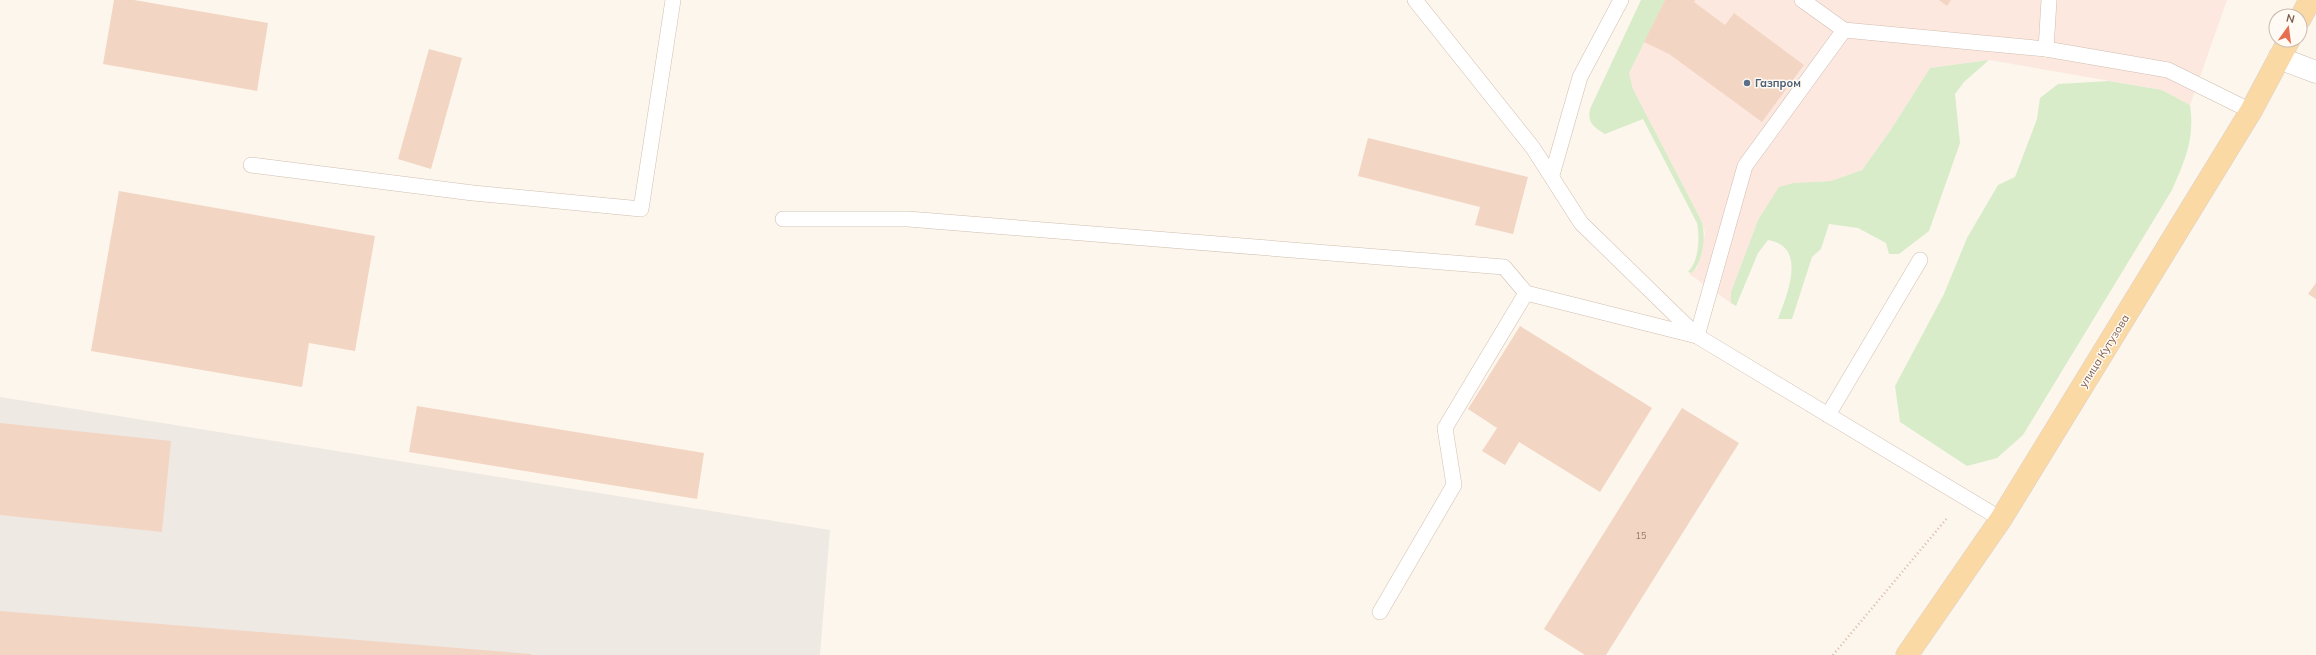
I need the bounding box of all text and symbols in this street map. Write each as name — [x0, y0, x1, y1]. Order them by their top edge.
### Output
north arrow — [2268, 8, 2308, 48]
text: N — [2285, 10, 2296, 26]
place label: Газпром — [1755, 76, 1801, 90]
marker: Газпром — [1742, 78, 1752, 88]
street label: улица Кутузова — [2076, 312, 2132, 390]
house number: 15 — [1636, 530, 1647, 541]

